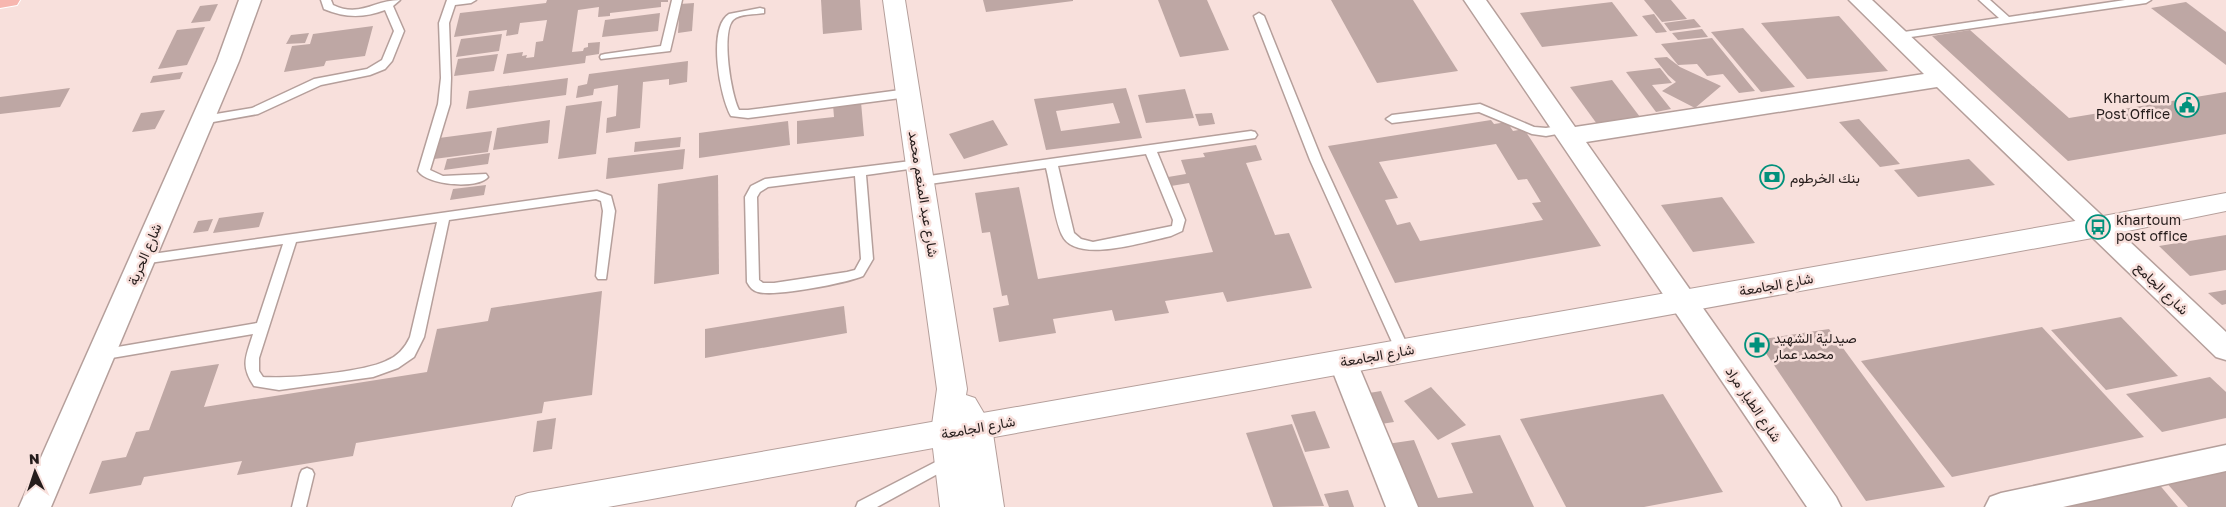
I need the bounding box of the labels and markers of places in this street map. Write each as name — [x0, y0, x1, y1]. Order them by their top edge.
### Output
place label: Khartoum Post Office — [2096, 89, 2170, 122]
public building icon: Khartoum Post Office — [2174, 92, 2200, 118]
bank icon: بنك الخرطوم — [1759, 164, 1785, 190]
place label: بنك الخرطوم — [1790, 169, 1860, 187]
place label: khartoum post office — [2116, 211, 2188, 244]
bus stop icon: khartoum post office — [2085, 214, 2111, 240]
place label: صيدلية الشهيد محمد عمار — [1773, 329, 1857, 363]
pharmacy icon: صيدلية الشهيد محمد عمار — [1744, 332, 1770, 358]

